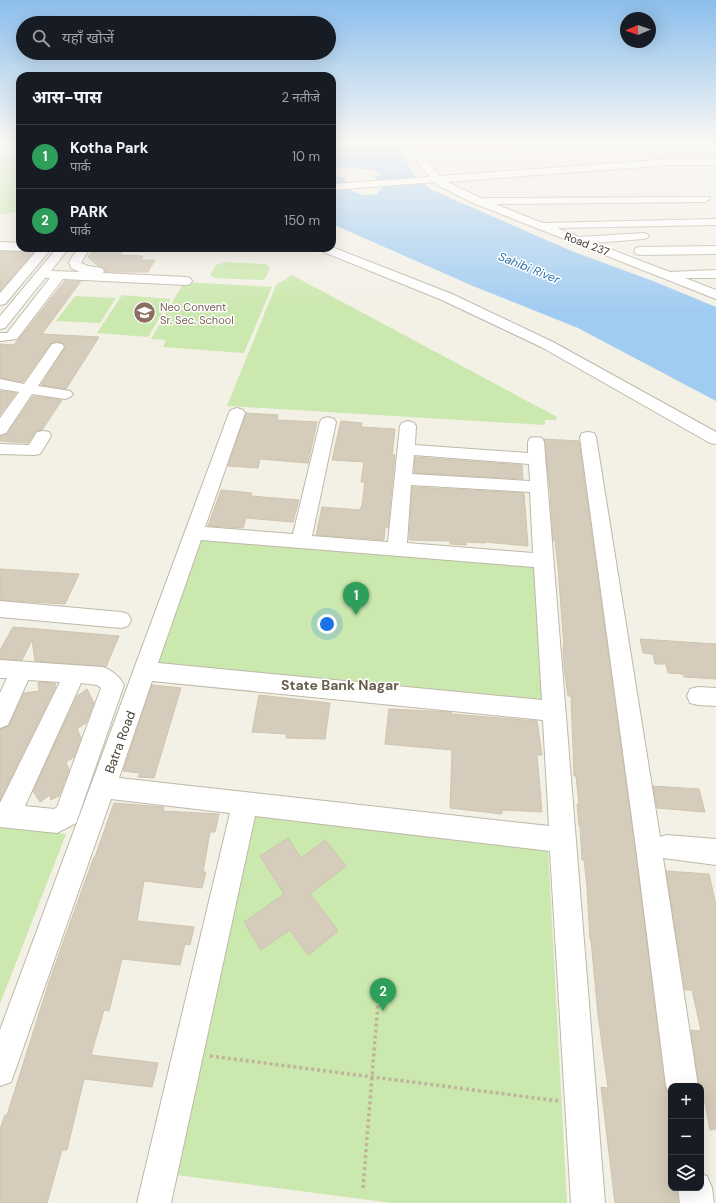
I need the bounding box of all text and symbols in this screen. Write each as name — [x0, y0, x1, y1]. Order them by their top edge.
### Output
north arrow — [620, 12, 656, 48]
search box — [16, 16, 336, 60]
icon: search — [30, 27, 52, 49]
text: यहाँ खोजें — [62, 28, 114, 48]
text: आस-पास — [32, 86, 102, 108]
text: 2 नतीजे — [281, 89, 320, 106]
text: Kotha Park — [70, 138, 148, 158]
text: 1 — [43, 148, 47, 165]
text: 10 m — [292, 148, 320, 165]
text: पार्क — [70, 158, 91, 175]
text: PARK — [70, 202, 108, 222]
text: 2 — [41, 212, 49, 229]
text: 150 m — [284, 212, 320, 229]
text: पार्क — [70, 222, 91, 239]
street label: Road 237 — [563, 229, 612, 259]
water label: Sahibi River — [496, 248, 563, 288]
school or university icon: Neo Convent Sr. Sec. School — [131, 300, 157, 326]
place label: Neo Convent Sr. Sec. School — [160, 300, 234, 327]
pin: 1 — [343, 582, 369, 615]
your location — [317, 614, 337, 634]
district label: State Bank Nagar — [281, 676, 399, 694]
street label: Batra Road — [101, 708, 139, 776]
pin: 2 — [370, 978, 396, 1011]
map controls — [668, 1083, 704, 1191]
button: + — [668, 1083, 704, 1119]
button: − — [668, 1119, 704, 1155]
button: layers — [668, 1155, 704, 1191]

